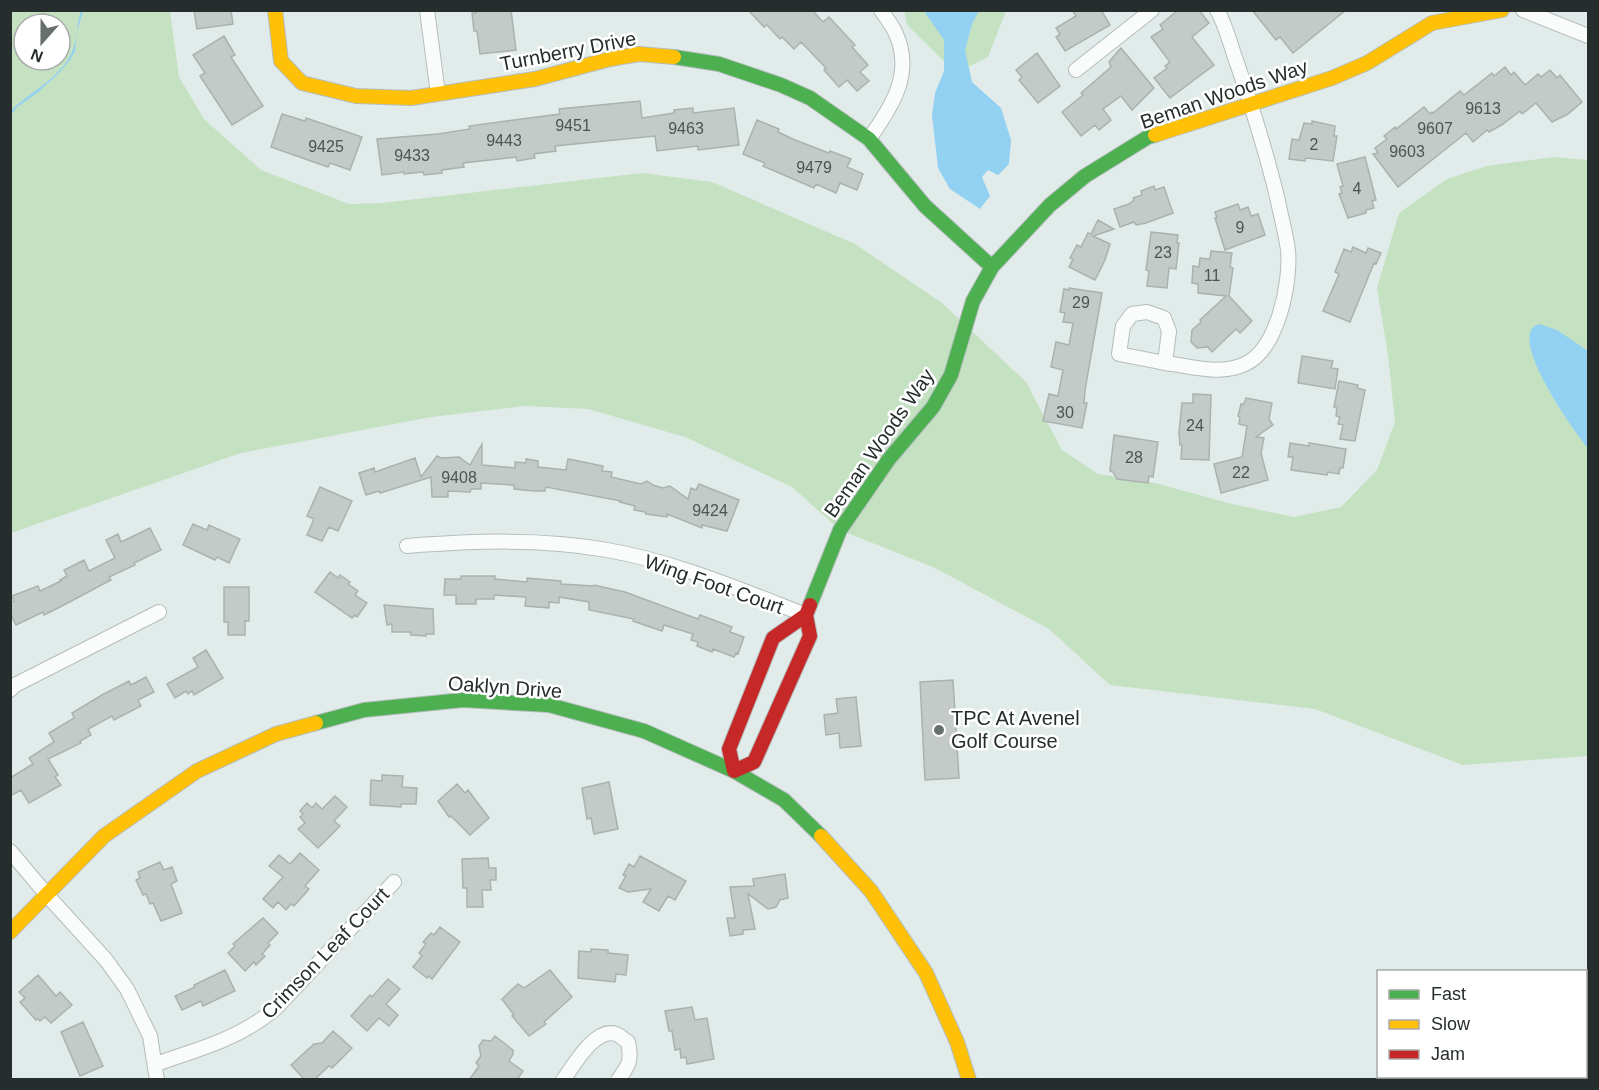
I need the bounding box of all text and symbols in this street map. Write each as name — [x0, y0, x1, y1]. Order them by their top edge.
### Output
north arrow — [12, 12, 72, 72]
street label: Turnberry Drive — [498, 27, 638, 75]
text: N — [28, 46, 45, 66]
street label: Beman Woods Way — [1137, 55, 1311, 133]
house number: 9613 — [1465, 100, 1501, 117]
house number: 9451 — [555, 117, 591, 134]
house number: 9463 — [668, 120, 704, 137]
house number: 9607 — [1417, 120, 1453, 137]
house number: 9443 — [486, 132, 522, 149]
house number: 2 — [1310, 136, 1319, 153]
house number: 9425 — [308, 138, 344, 155]
house number: 9603 — [1389, 143, 1425, 160]
house number: 9433 — [394, 147, 430, 164]
house number: 9479 — [796, 159, 832, 176]
house number: 4 — [1353, 180, 1362, 197]
house number: 9 — [1236, 219, 1245, 236]
house number: 23 — [1154, 244, 1172, 261]
house number: 11 — [1204, 267, 1220, 284]
house number: 29 — [1072, 294, 1090, 311]
street label: Beman Woods Way — [820, 365, 938, 521]
house number: 30 — [1056, 404, 1074, 421]
house number: 24 — [1186, 417, 1204, 434]
house number: 28 — [1125, 449, 1143, 466]
house number: 22 — [1232, 464, 1250, 481]
house number: 9408 — [441, 469, 477, 486]
house number: 9424 — [692, 502, 728, 519]
street label: Wing Foot Court — [642, 550, 787, 618]
street label: Oaklyn Drive — [447, 672, 563, 702]
place label: TPC At Avenel Golf Course — [951, 707, 1080, 752]
marker: TPC At Avenel Golf Course — [932, 723, 946, 737]
street label: Crimson Leaf Court — [257, 883, 393, 1023]
legend — [1377, 970, 1587, 1078]
text: Fast — [1431, 984, 1466, 1004]
text: Slow — [1431, 1014, 1471, 1034]
text: Jam — [1431, 1044, 1465, 1064]

